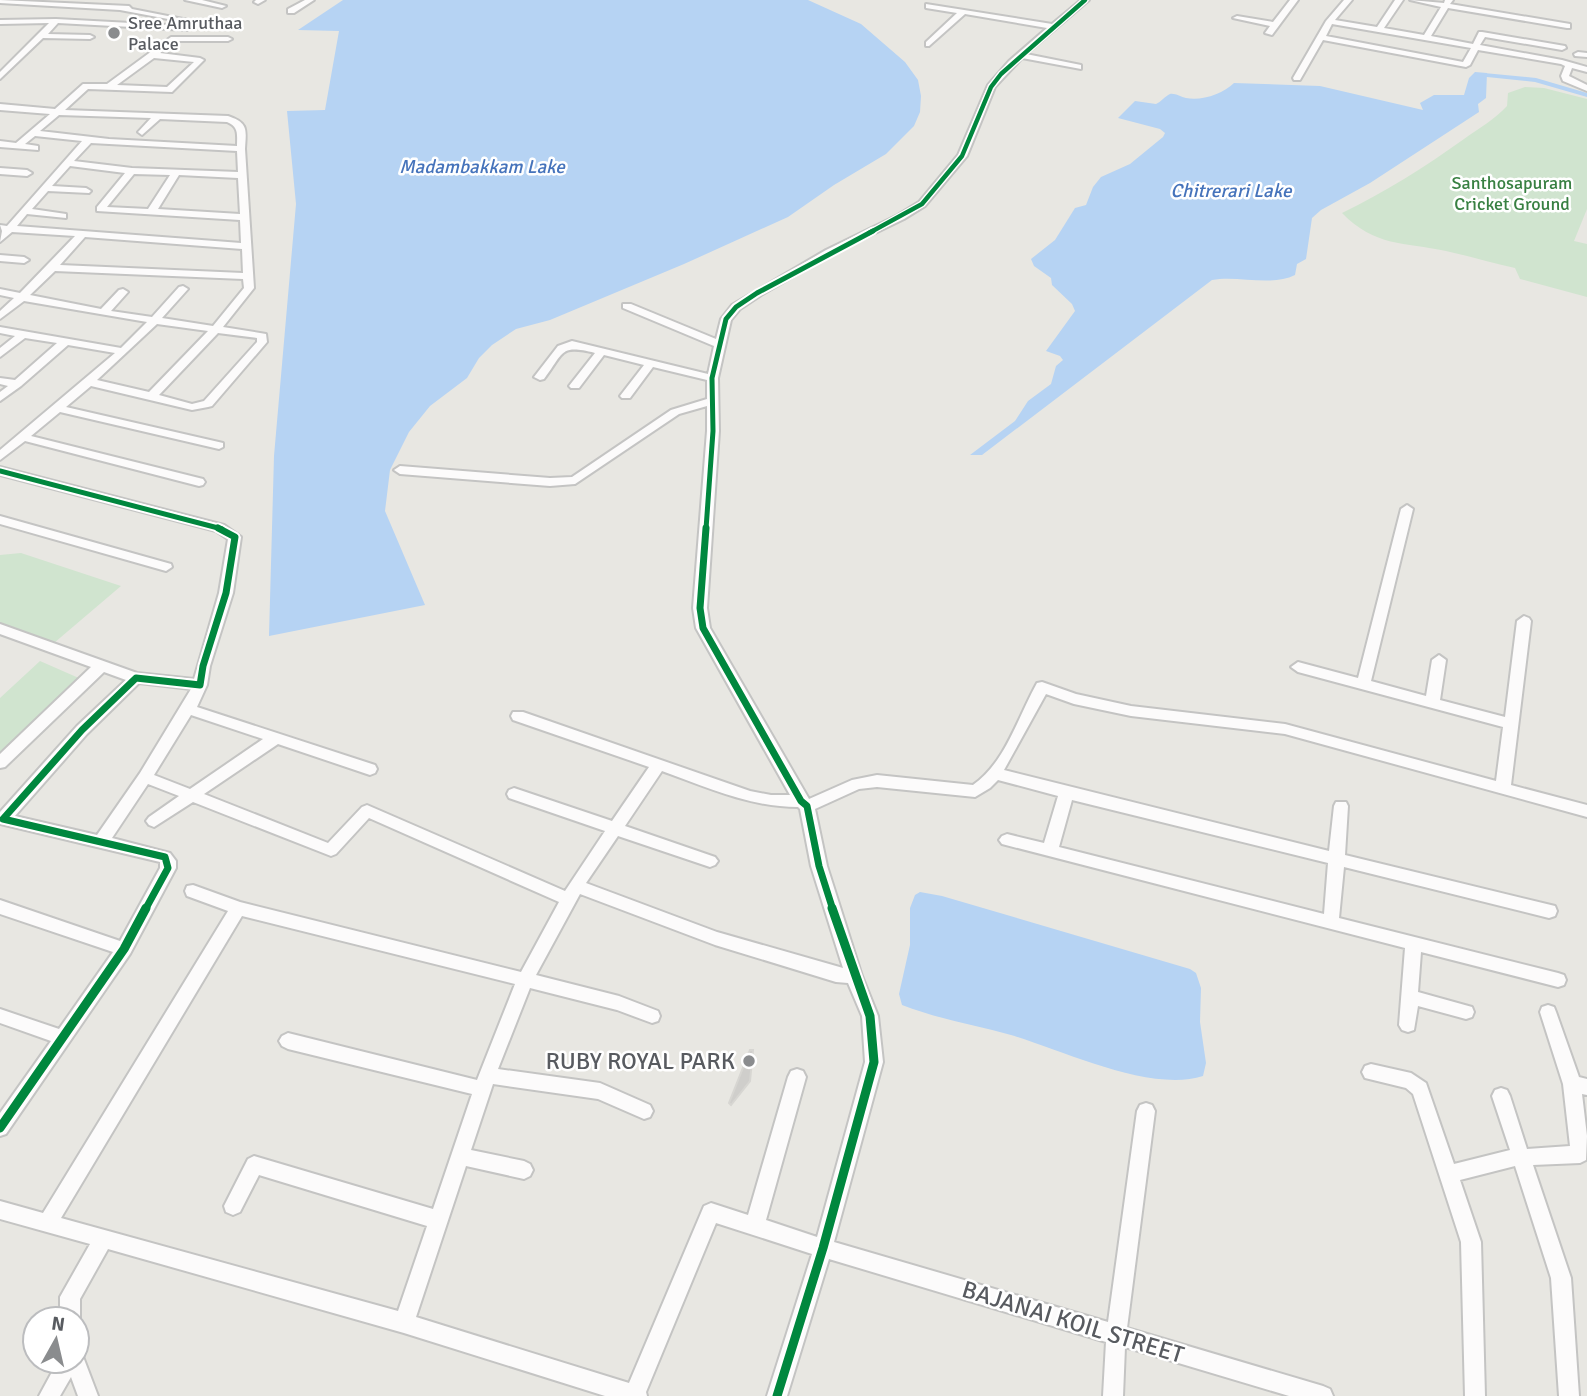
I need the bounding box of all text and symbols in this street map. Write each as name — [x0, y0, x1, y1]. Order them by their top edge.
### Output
place label: Sree Amruthaa Palace — [128, 12, 242, 55]
marker: Sree Amruthaa Palace — [106, 25, 122, 41]
water label: Madambakkam Lake — [399, 155, 566, 179]
park label: Santhosapuram Cricket Ground — [1452, 172, 1572, 215]
water label: Chitrerari Lake — [1171, 179, 1293, 203]
place label: RUBY ROYAL PARK — [546, 1046, 735, 1076]
marker: RUBY ROYAL PARK — [741, 1053, 757, 1069]
street label: BAJANAI KOIL STREET — [958, 1274, 1188, 1370]
north arrow — [21, 1305, 91, 1375]
text: N — [50, 1311, 66, 1337]

